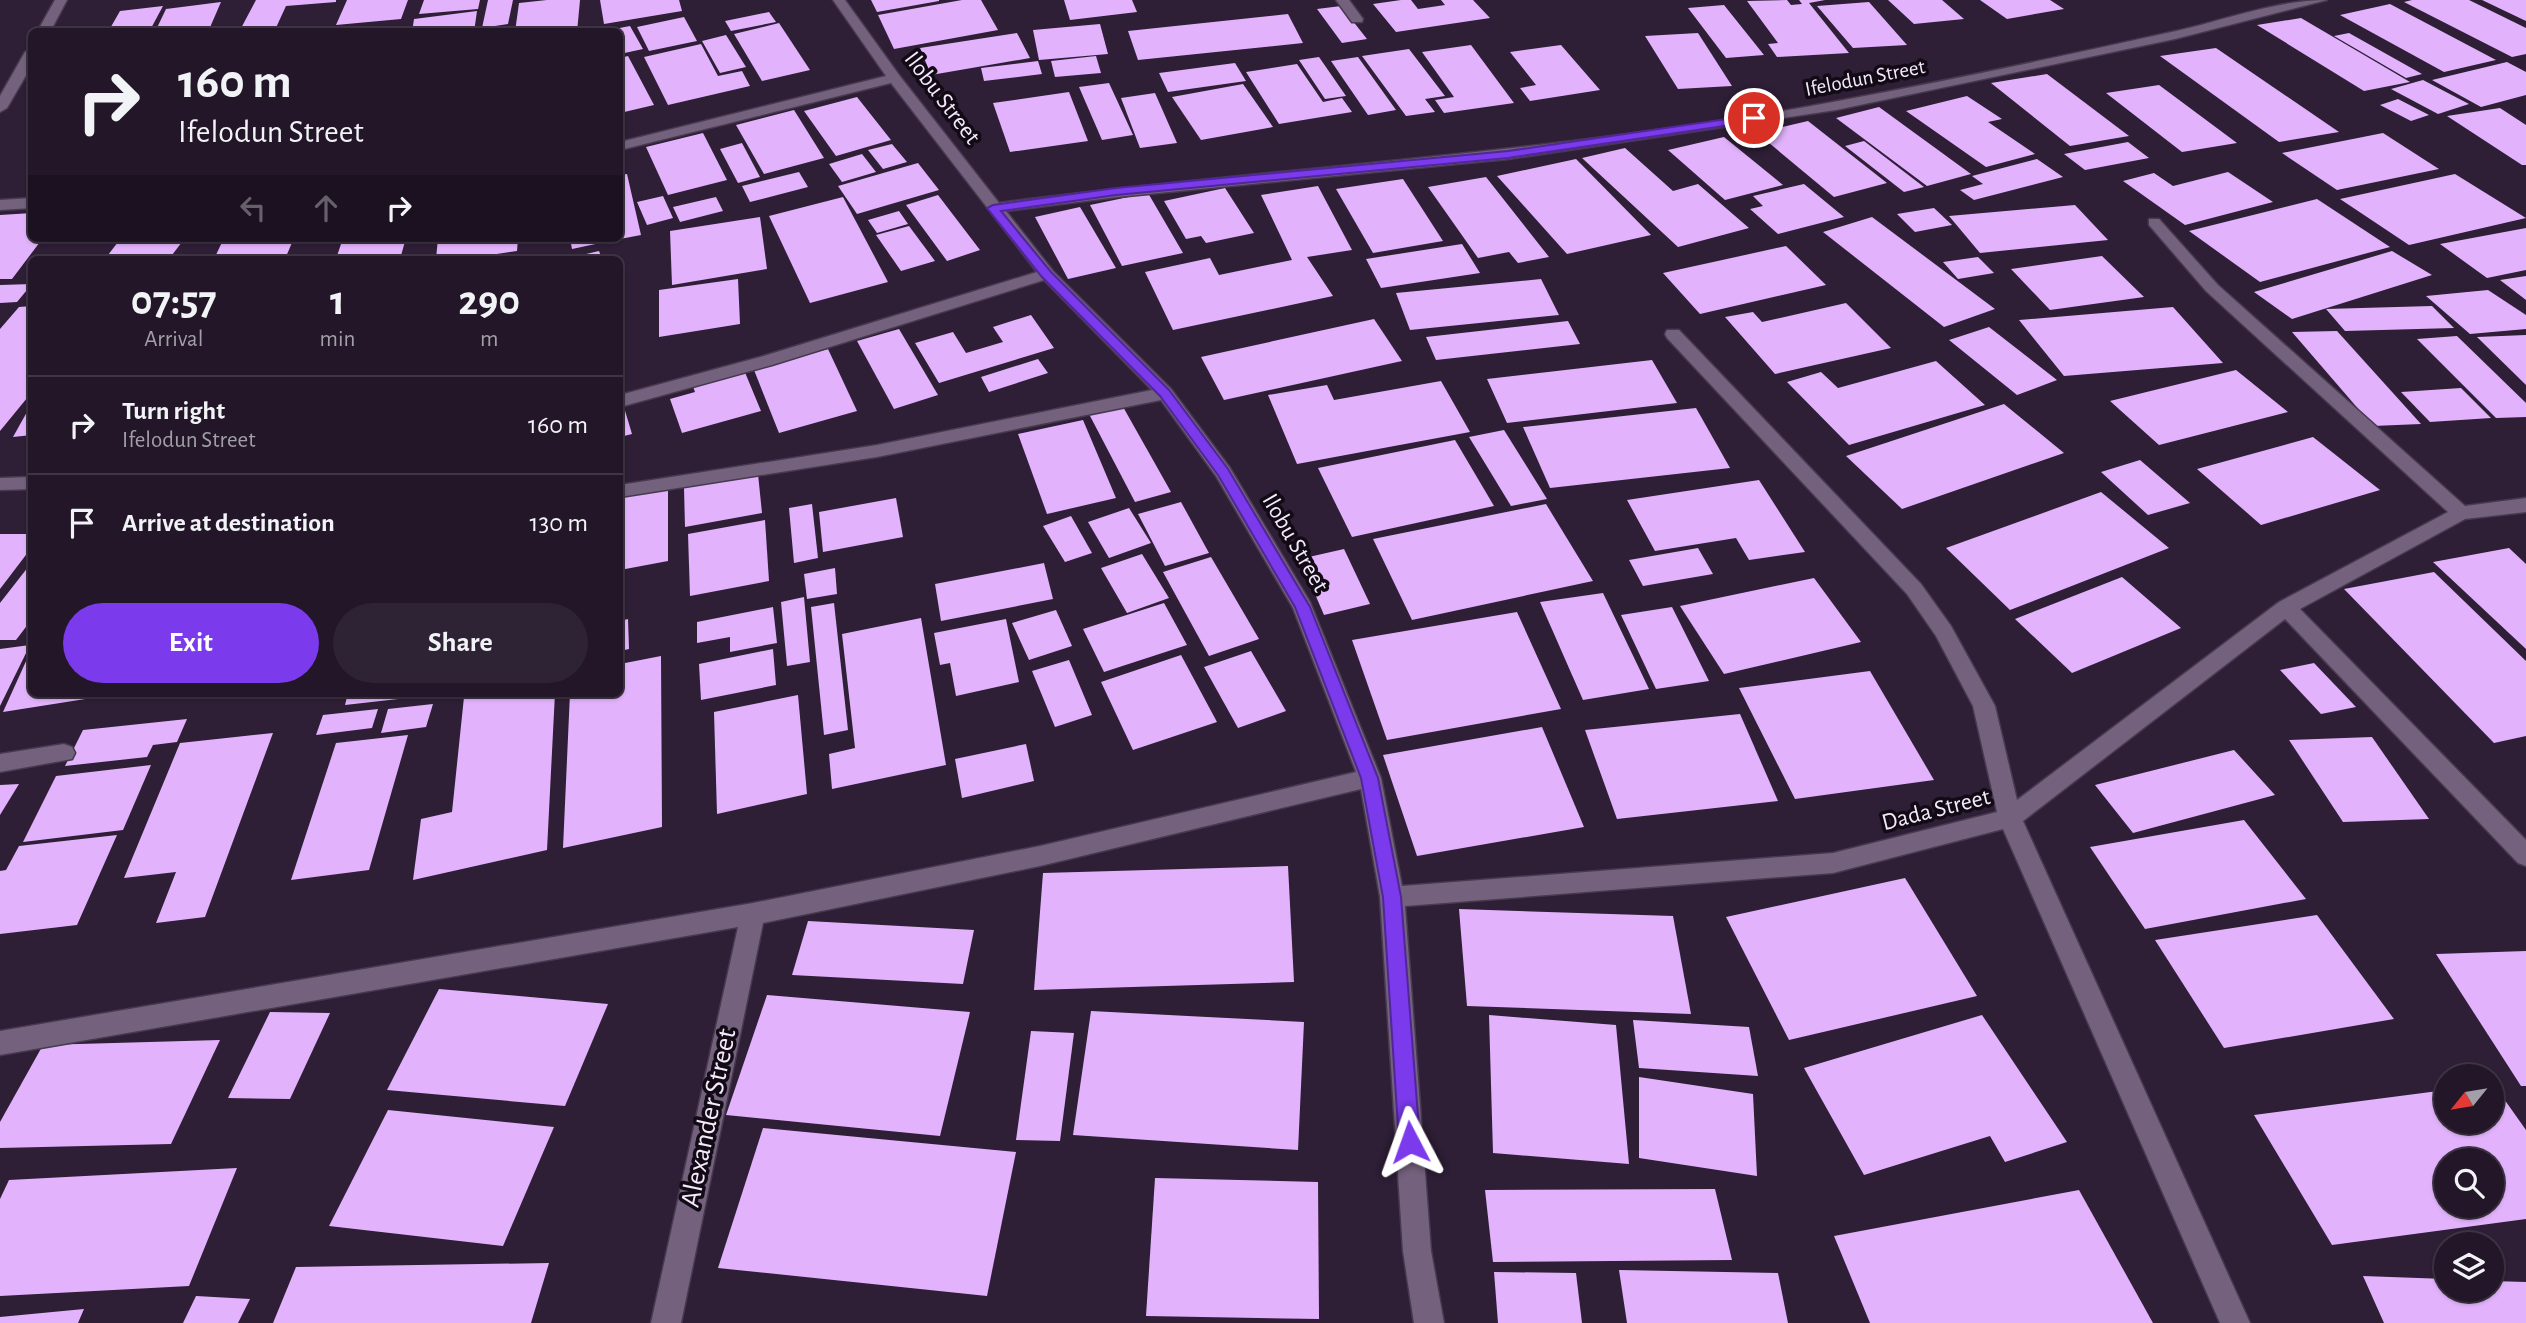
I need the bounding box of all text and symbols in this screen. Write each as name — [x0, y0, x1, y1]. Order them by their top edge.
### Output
street label: Ilobu Street — [900, 47, 985, 149]
icon: right — [63, 56, 154, 147]
street label: Ifelodun Street — [1803, 56, 1927, 100]
text: 160 m — [178, 58, 292, 107]
pin — [1724, 88, 1784, 148]
icon: arrive — [1735, 99, 1773, 137]
text: Ifelodun Street — [178, 116, 364, 148]
icon: left — [234, 189, 272, 227]
icon: ahead — [307, 189, 345, 227]
icon: right — [380, 189, 418, 227]
text: 07:57 — [131, 280, 217, 322]
text: 1 — [330, 280, 345, 322]
text: 290 — [458, 280, 520, 322]
text: Arrival — [144, 328, 203, 351]
text: min — [320, 328, 355, 351]
text: m — [480, 328, 498, 351]
text: Turn right — [122, 398, 225, 424]
icon: right — [63, 406, 101, 444]
text: 160 m — [528, 412, 588, 438]
text: Ifelodun Street — [122, 429, 256, 452]
street label: Ilobu Street — [1257, 490, 1333, 597]
icon: arrive — [63, 504, 101, 542]
text: Arrive at destination — [122, 510, 335, 536]
text: 130 m — [530, 510, 588, 536]
button: Exit — [63, 603, 319, 683]
button: Share — [333, 603, 588, 683]
street label: Dada Street — [1879, 785, 1993, 835]
street label: Alexander Street — [676, 1026, 742, 1210]
north arrow — [2434, 1064, 2504, 1134]
map controls — [2434, 1064, 2504, 1302]
position arrow — [1373, 1105, 1447, 1179]
button: search — [2434, 1148, 2504, 1218]
button: layers — [2434, 1232, 2504, 1302]

